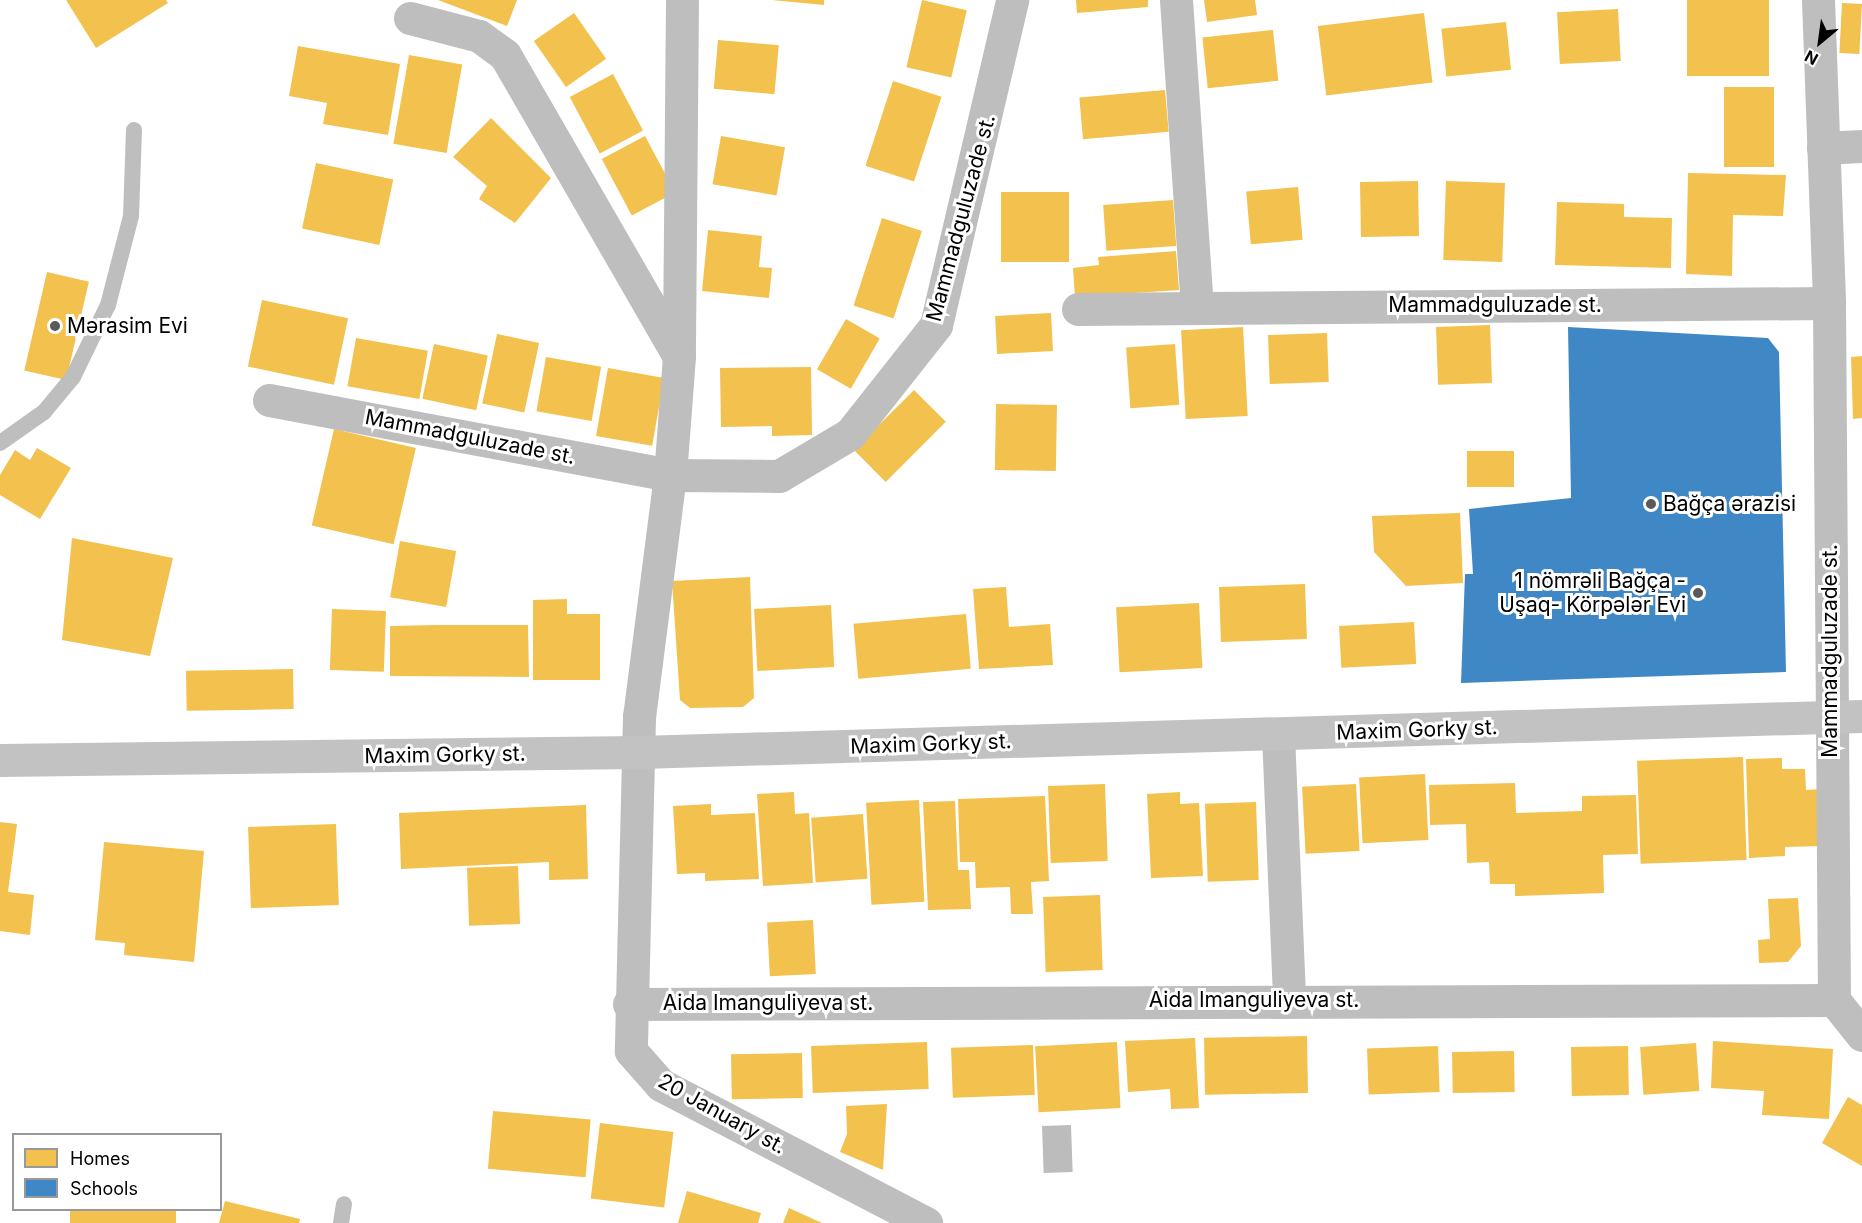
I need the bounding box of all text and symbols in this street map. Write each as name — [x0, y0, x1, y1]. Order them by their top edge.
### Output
north arrow — [1790, 12, 1850, 72]
text: N — [1801, 46, 1821, 69]
street label: Mammadguluzade st. — [921, 112, 1001, 324]
street label: Mammadguluzade st. — [1388, 292, 1602, 318]
place label: Mərasim Evi — [67, 313, 188, 339]
marker: Mərasim Evi — [48, 319, 62, 333]
street label: Mammadguluzade st. — [363, 404, 577, 470]
place label: Bağça ərazisi — [1663, 491, 1796, 517]
marker: Bağça ərazisi — [1644, 497, 1658, 511]
street label: Mammadguluzade st. — [1817, 544, 1843, 758]
place label: 1 nömrəli Bağça - Uşaq- Körpələr Evi — [1499, 568, 1686, 618]
marker: 1 nömrəli Bağça - Uşaq- Körpələr Evi — [1691, 586, 1705, 600]
street label: Maxim Gorky st. — [1336, 715, 1498, 745]
street label: Maxim Gorky st. — [850, 729, 1012, 759]
street label: Maxim Gorky st. — [364, 741, 526, 769]
street label: Aida Imanguliyeva st. — [1149, 987, 1359, 1013]
street label: Aida Imanguliyeva st. — [663, 990, 873, 1016]
street label: 20 January st. — [654, 1068, 790, 1160]
legend — [12, 1133, 222, 1211]
text: Homes — [70, 1148, 130, 1169]
text: Schools — [70, 1178, 138, 1199]

